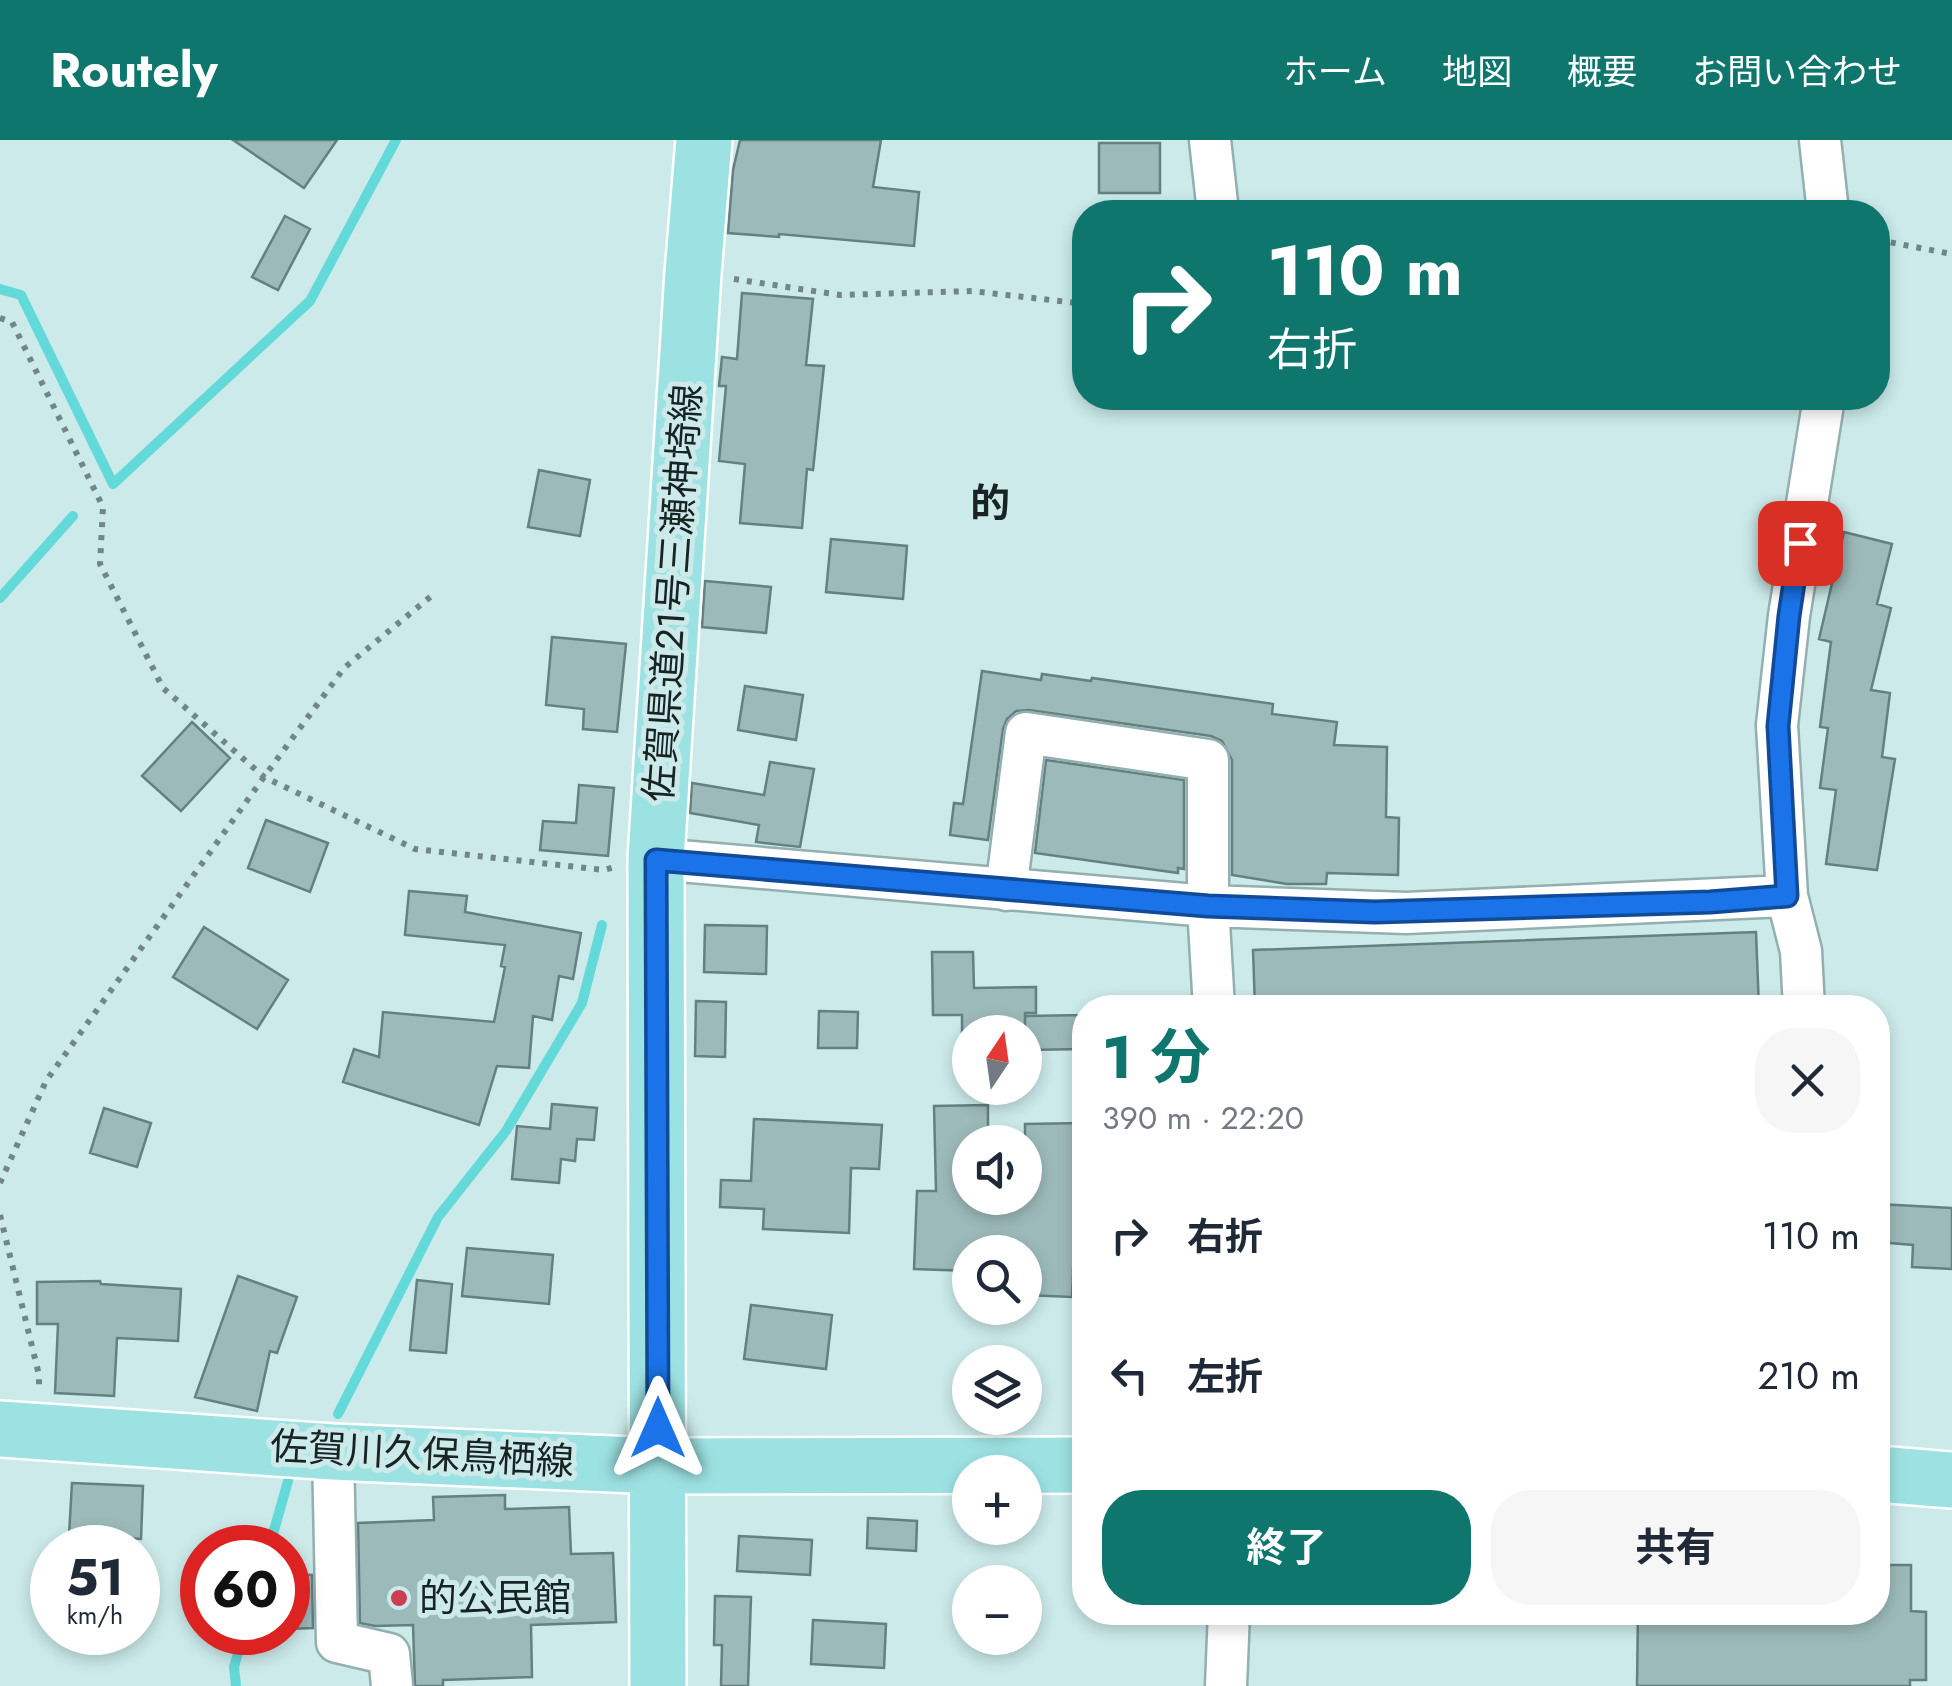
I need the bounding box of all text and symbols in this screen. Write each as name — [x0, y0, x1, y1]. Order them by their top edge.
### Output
text: Routely — [50, 36, 218, 105]
text: ホーム — [1283, 47, 1387, 97]
text: 地図 — [1442, 47, 1512, 97]
text: 概要 — [1567, 47, 1637, 97]
text: お問い合わせ — [1692, 47, 1902, 97]
text: 110 m — [1267, 220, 1463, 321]
icon: right — [1102, 240, 1232, 370]
text: 右折 — [1267, 317, 1357, 382]
street label: 佐賀県道21号三瀬神埼線 — [630, 382, 715, 804]
district label: 的 — [970, 474, 1010, 532]
pin — [1758, 501, 1843, 586]
icon: arrive — [1773, 516, 1828, 571]
text: 1 分 — [1102, 1014, 1211, 1101]
north arrow — [952, 1015, 1042, 1105]
map controls — [952, 1015, 1042, 1655]
button: close — [1755, 1028, 1860, 1133]
text: 390 m · 22:20 — [1102, 1095, 1304, 1141]
button: sound — [952, 1125, 1042, 1215]
icon: right — [1102, 1208, 1157, 1263]
text: 110 m — [1762, 1208, 1860, 1263]
text: 右折 — [1187, 1209, 1263, 1264]
button: search — [952, 1235, 1042, 1325]
button: layers — [952, 1345, 1042, 1435]
icon: left — [1102, 1348, 1157, 1403]
text: 210 m — [1757, 1348, 1860, 1403]
text: 左折 — [1187, 1349, 1263, 1404]
position arrow — [606, 1376, 710, 1480]
street label: 佐賀川久保鳥栖線 — [269, 1418, 575, 1489]
button: + — [952, 1455, 1042, 1545]
button: 終了 — [1102, 1490, 1471, 1605]
button: 共有 — [1491, 1490, 1860, 1605]
speed limit sign: 60 — [180, 1525, 310, 1655]
text: 51 — [66, 1541, 124, 1614]
button: − — [952, 1565, 1042, 1655]
place label: 的公民館 — [419, 1570, 571, 1625]
marker: 的公民館 — [388, 1587, 410, 1609]
text: km/h — [67, 1597, 123, 1633]

